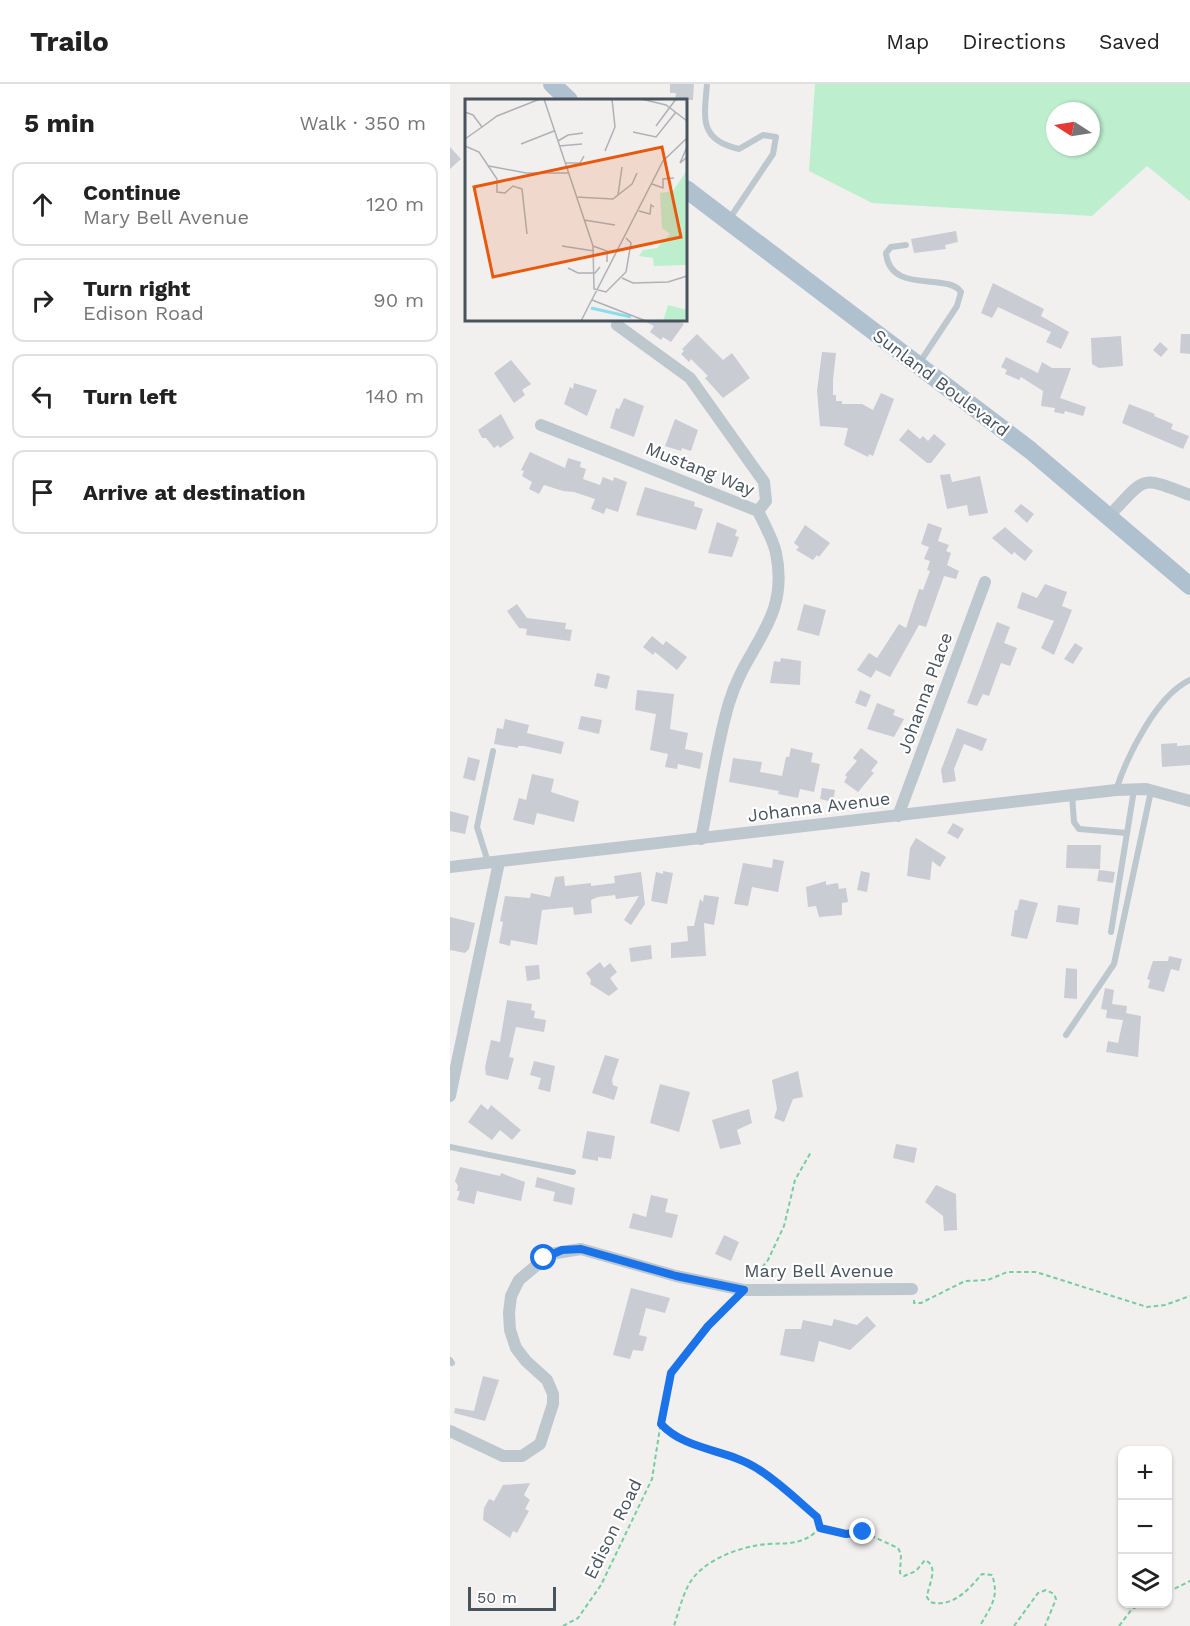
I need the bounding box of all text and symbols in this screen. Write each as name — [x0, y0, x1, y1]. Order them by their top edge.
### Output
text: Trailo — [30, 25, 109, 58]
text: Map — [886, 29, 929, 54]
text: Directions — [962, 29, 1066, 54]
text: Saved — [1099, 29, 1160, 54]
inset map — [465, 99, 687, 321]
north arrow — [1046, 102, 1100, 156]
text: 5 min — [24, 108, 95, 138]
text: Walk · 350 m — [299, 111, 426, 135]
text: Continue — [83, 180, 181, 205]
icon: ahead — [26, 188, 59, 221]
text: 120 m — [366, 192, 424, 216]
text: Mary Bell Avenue — [83, 205, 249, 229]
text: Turn right — [83, 276, 190, 301]
icon: right — [26, 284, 59, 317]
text: 90 m — [373, 288, 424, 312]
text: Edison Road — [83, 301, 204, 325]
street label: Sunland Boulevard — [869, 325, 1013, 441]
icon: left — [26, 380, 59, 413]
text: Turn left — [83, 384, 177, 409]
text: 140 m — [366, 384, 424, 408]
street label: Mustang Way — [643, 437, 758, 500]
icon: arrive — [26, 476, 59, 509]
text: Arrive at destination — [83, 480, 306, 505]
street label: Johanna Place — [893, 629, 956, 756]
street label: Johanna Avenue — [747, 787, 891, 826]
route start — [530, 1244, 556, 1270]
street label: Mary Bell Avenue — [744, 1260, 894, 1281]
map controls — [1118, 1446, 1172, 1608]
button: + — [1118, 1446, 1172, 1500]
street label: Edison Road — [579, 1475, 646, 1582]
button: − — [1118, 1500, 1172, 1554]
route end — [849, 1518, 875, 1544]
button: layers — [1118, 1554, 1172, 1608]
scale bar — [468, 1584, 556, 1612]
text: 50 m — [477, 1588, 517, 1607]

